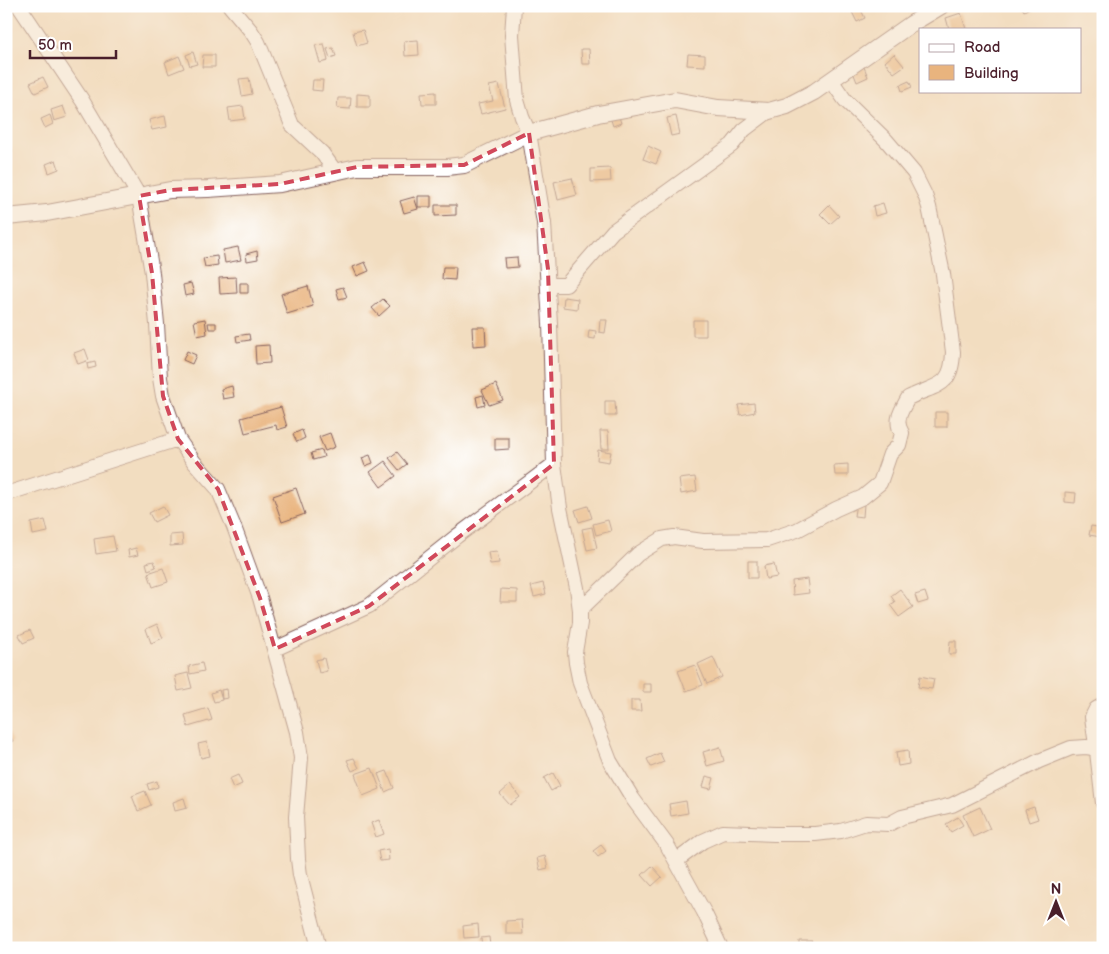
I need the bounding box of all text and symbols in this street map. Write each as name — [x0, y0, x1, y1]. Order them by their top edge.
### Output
scale bar — [30, 28, 116, 60]
legend — [919, 28, 1082, 92]
text: 50 m — [38, 36, 72, 55]
text: Road — [964, 38, 1000, 57]
text: Building — [964, 64, 1019, 83]
north arrow — [1032, 876, 1082, 926]
text: N — [1051, 881, 1061, 898]

